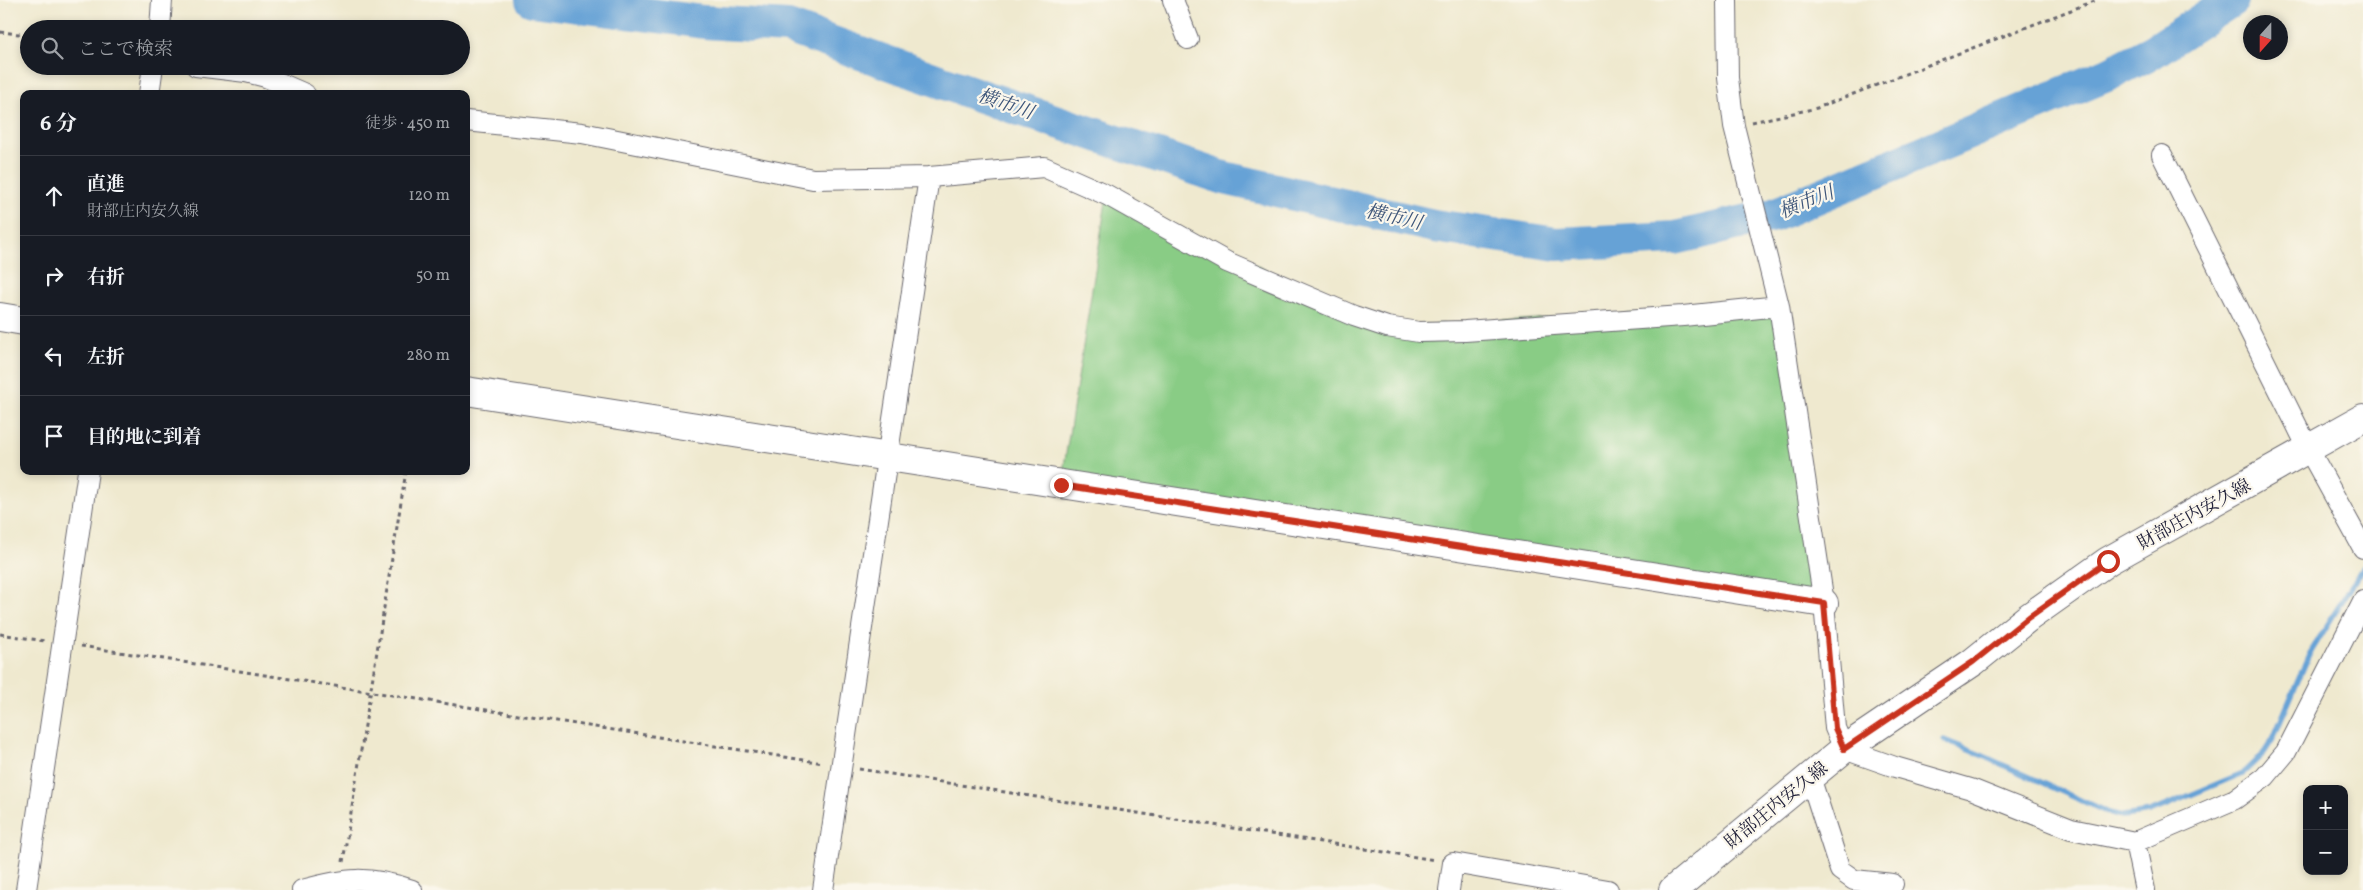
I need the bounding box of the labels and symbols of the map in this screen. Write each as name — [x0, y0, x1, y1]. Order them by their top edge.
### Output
north arrow — [2243, 15, 2288, 60]
water label: 横市川 — [974, 83, 1038, 127]
water label: 横市川 — [1775, 179, 1840, 226]
water label: 横市川 — [1363, 199, 1426, 237]
route end — [1050, 474, 1073, 497]
street label: 財部庄内安久線 — [2134, 474, 2256, 557]
route start — [2097, 550, 2120, 573]
street label: 財部庄内安久線 — [1720, 757, 1834, 856]

